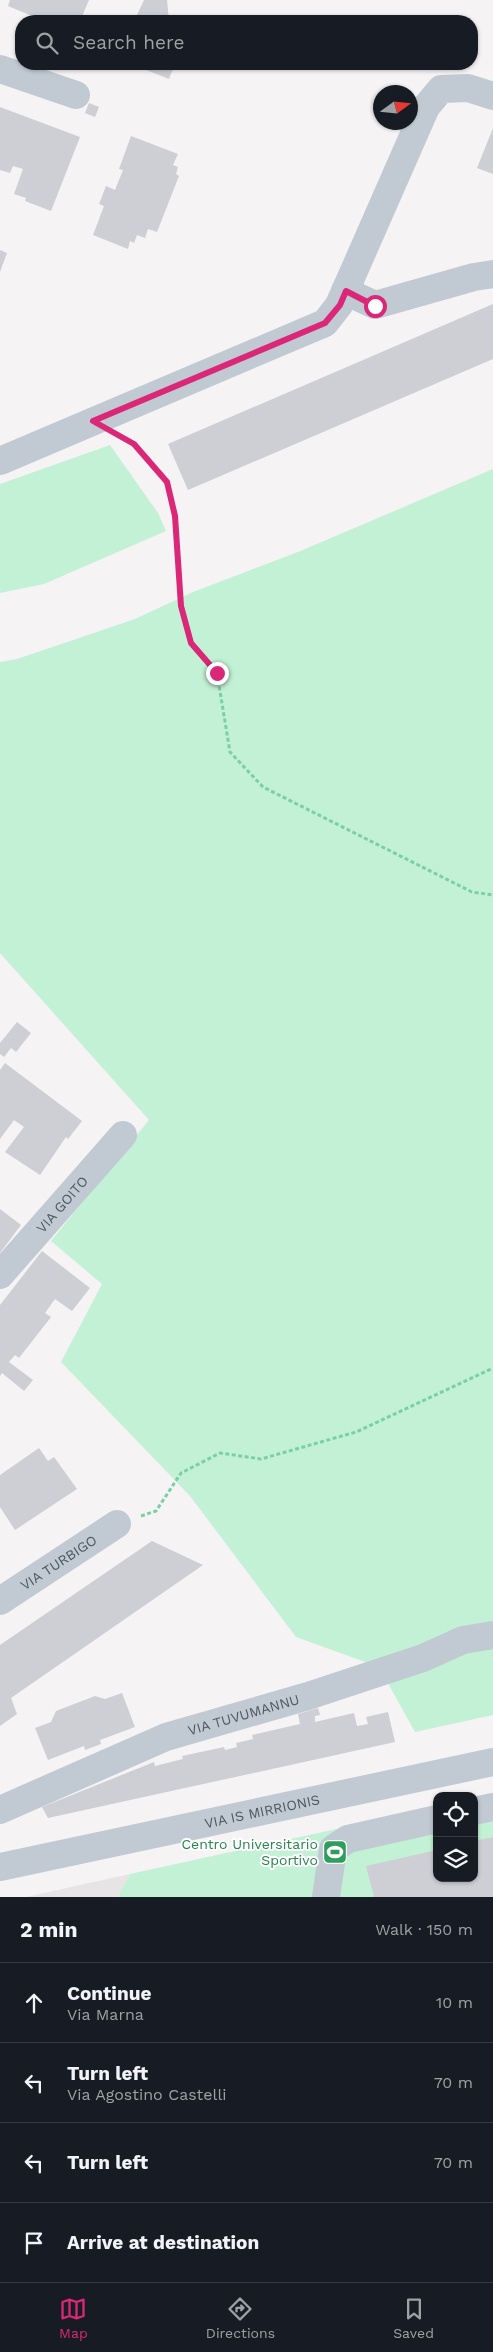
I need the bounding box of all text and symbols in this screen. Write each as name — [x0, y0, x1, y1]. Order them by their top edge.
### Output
search box — [15, 15, 478, 70]
icon: search — [33, 29, 61, 57]
text: Search here — [73, 31, 184, 54]
north arrow — [373, 85, 418, 130]
route start — [364, 295, 387, 318]
route end — [206, 662, 229, 685]
street label: VIA GOITO — [33, 1173, 91, 1236]
street label: VIA TURBIGO — [17, 1532, 100, 1593]
street label: VIA TUVUMANNU — [186, 1691, 301, 1738]
street label: VIA IS MIRRIONIS — [203, 1791, 321, 1831]
map controls — [433, 1792, 478, 1882]
button: locate — [433, 1792, 478, 1837]
place label: Centro Universitario Sportivo — [181, 1836, 318, 1868]
button: layers — [433, 1837, 478, 1882]
sports icon: Centro Universitario Sportivo — [322, 1839, 348, 1865]
text: 2 min — [20, 1917, 77, 1942]
text: Walk · 150 m — [375, 1920, 473, 1939]
text: Continue — [67, 1982, 151, 2005]
icon: ahead — [20, 1989, 48, 2017]
text: 10 m — [436, 1993, 473, 2012]
text: Via Marna — [67, 2005, 144, 2024]
text: Turn left — [67, 2062, 148, 2085]
icon: left — [20, 2069, 48, 2097]
text: 70 m — [434, 2073, 473, 2092]
text: Via Agostino Castelli — [67, 2085, 227, 2104]
icon: left — [20, 2149, 48, 2177]
text: Turn left — [67, 2151, 148, 2174]
text: 70 m — [434, 2153, 473, 2172]
icon: arrive — [20, 2229, 48, 2257]
text: Arrive at destination — [67, 2231, 259, 2254]
tab: Map — [59, 2295, 88, 2341]
tab: Directions — [206, 2295, 275, 2341]
tab: Saved — [393, 2295, 434, 2341]

